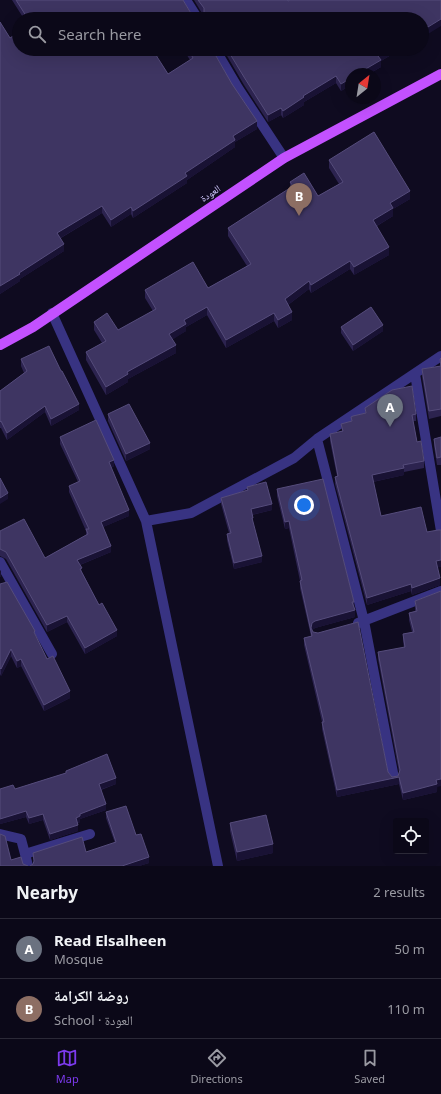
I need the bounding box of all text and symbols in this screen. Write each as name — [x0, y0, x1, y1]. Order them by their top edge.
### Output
search box — [12, 12, 429, 56]
icon: search — [26, 23, 48, 45]
text: Search here — [58, 24, 141, 44]
north arrow — [345, 68, 381, 104]
street label: العودة — [197, 181, 223, 205]
pin: B — [286, 183, 312, 216]
pin: A — [377, 394, 403, 427]
your location — [294, 495, 314, 515]
map controls — [393, 818, 429, 854]
button: locate — [393, 818, 429, 854]
text: Nearby — [16, 881, 78, 904]
text: 2 results — [373, 883, 425, 901]
text: Read Elsalheen — [54, 930, 166, 950]
text: A — [25, 940, 34, 958]
text: 50 m — [395, 940, 425, 958]
text: Mosque — [54, 950, 103, 968]
text: روضة الكرامة — [54, 985, 129, 1005]
text: B — [25, 1000, 33, 1018]
text: 110 m — [387, 1000, 425, 1018]
text: School · العودة — [54, 1011, 133, 1029]
tab: Map — [56, 1047, 79, 1086]
tab: Directions — [190, 1047, 243, 1086]
tab: Saved — [354, 1047, 385, 1086]

